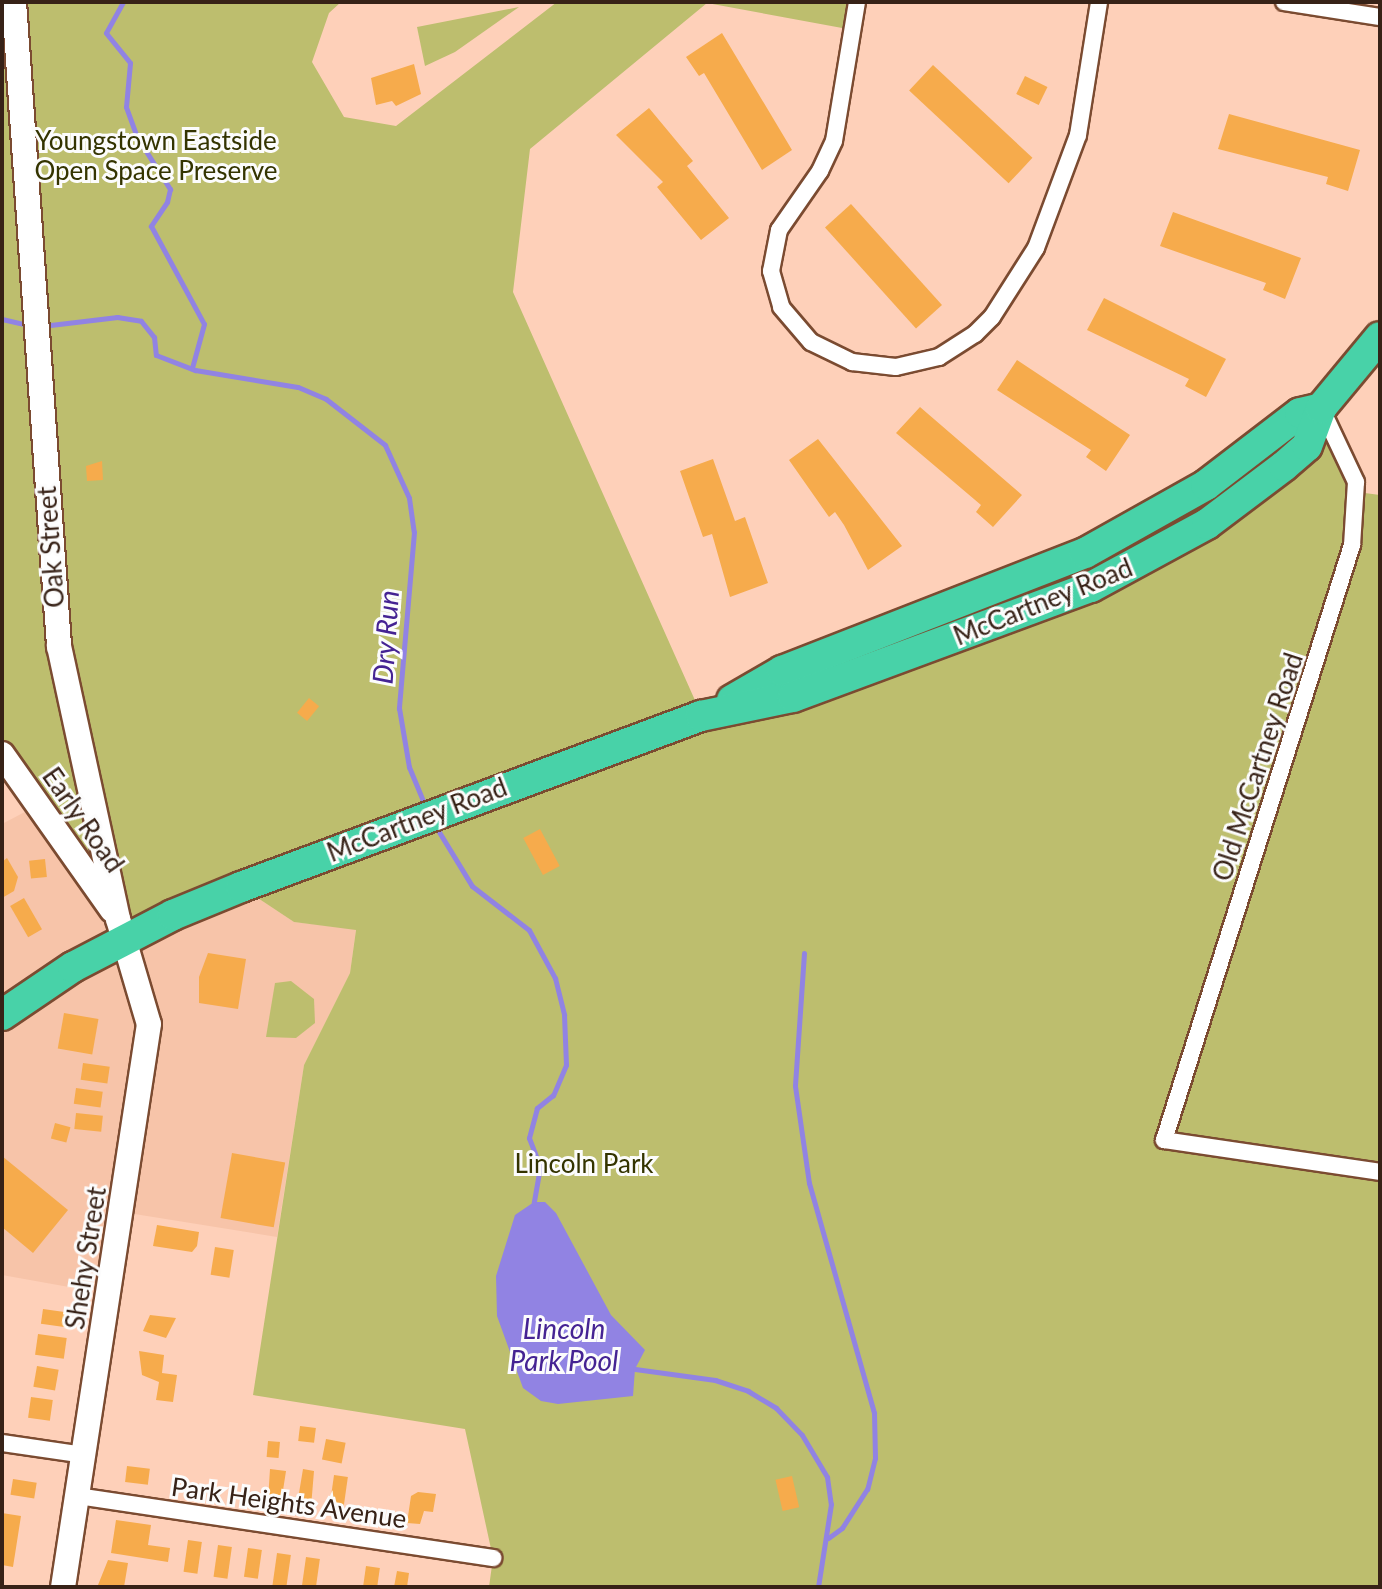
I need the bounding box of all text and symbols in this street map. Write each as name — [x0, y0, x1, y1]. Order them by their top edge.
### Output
park label: Youngstown Eastside Open Space Preserve — [34, 125, 278, 186]
street label: Oak Street — [31, 485, 71, 609]
street label: McCartney Road — [949, 552, 1137, 652]
water label: Dry Run — [365, 589, 405, 685]
street label: Old McCartney Road — [1206, 649, 1310, 885]
street label: Early Road — [35, 761, 131, 879]
street label: McCartney Road — [322, 771, 512, 869]
park label: Lincoln Park — [514, 1148, 654, 1180]
street label: Shehy Street — [59, 1184, 113, 1332]
water label: Lincoln Park Pool — [510, 1311, 618, 1377]
street label: Park Heights Avenue — [169, 1471, 409, 1535]

